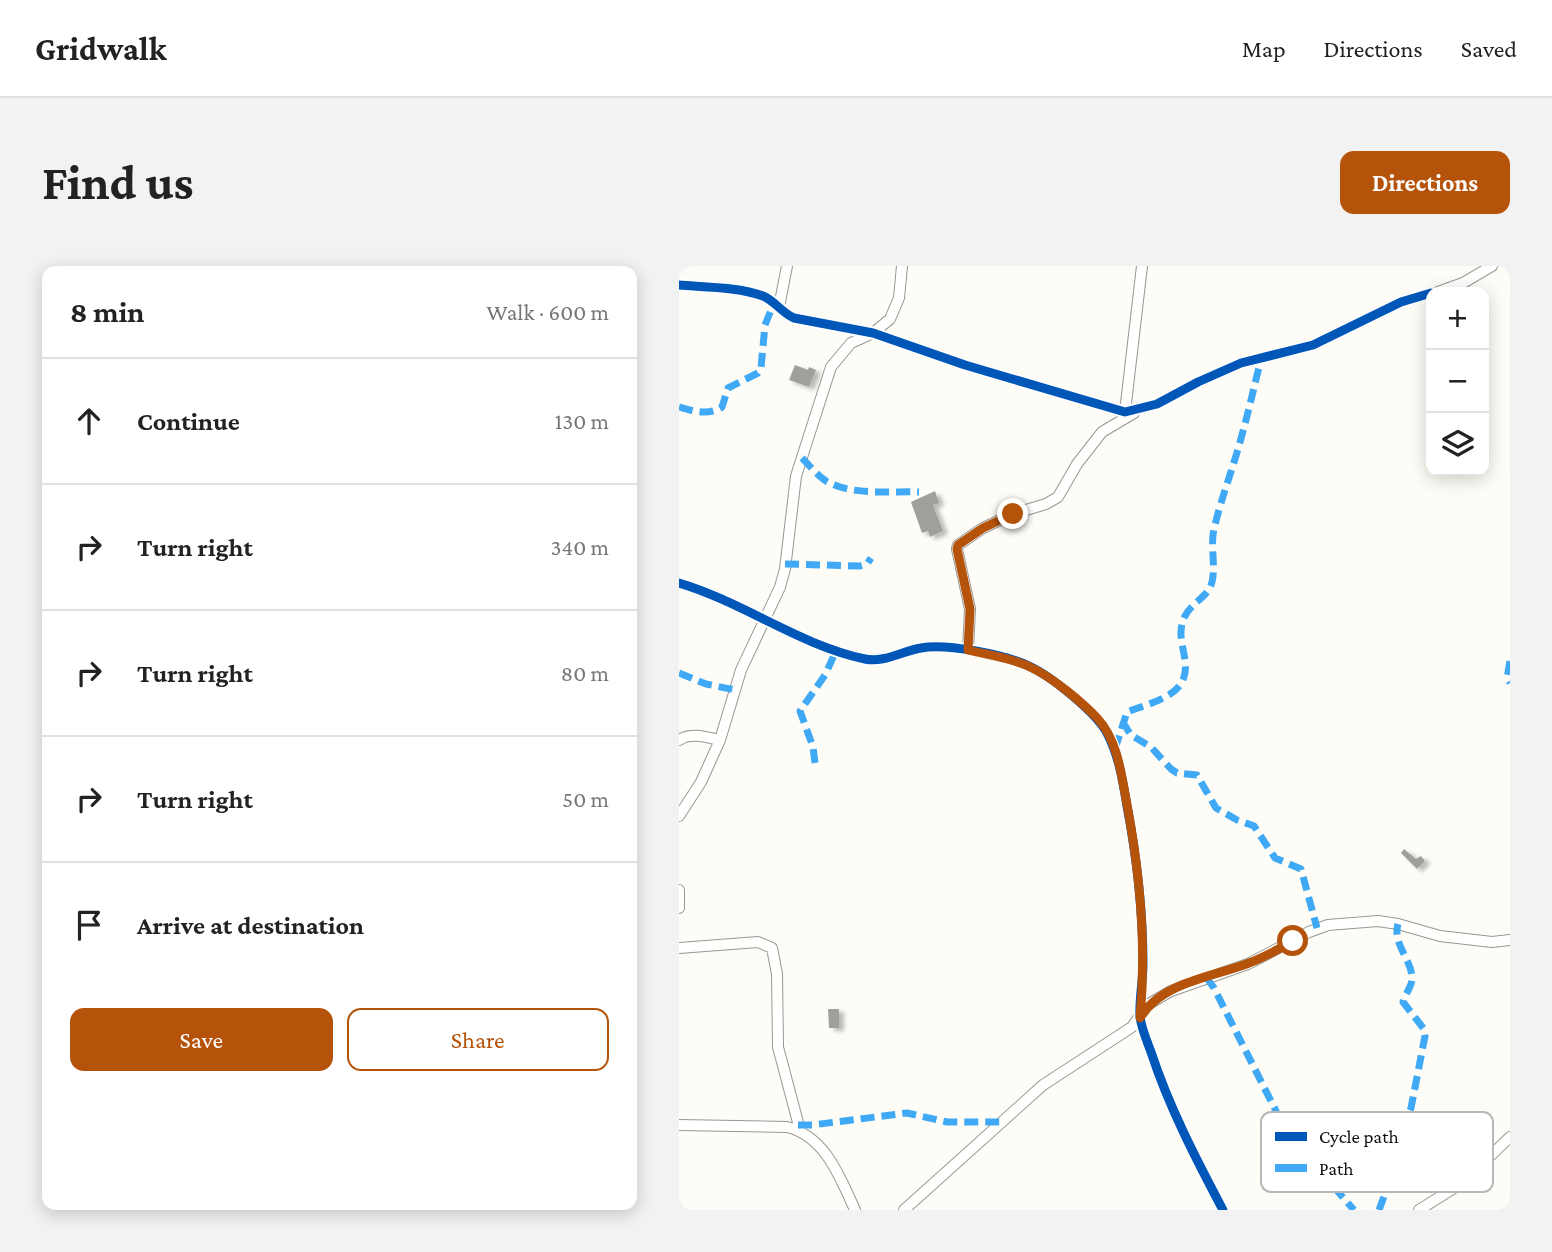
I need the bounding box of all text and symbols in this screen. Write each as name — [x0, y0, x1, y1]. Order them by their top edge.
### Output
text: Gridwalk — [35, 30, 167, 67]
text: Map — [1242, 35, 1286, 62]
text: Directions — [1324, 35, 1423, 62]
text: Saved — [1461, 35, 1517, 62]
button: Directions — [1340, 151, 1510, 214]
text: Find us — [42, 155, 194, 210]
map controls — [1426, 287, 1489, 476]
button: + — [1426, 287, 1489, 350]
text: 8 min — [70, 295, 145, 328]
text: Walk · 600 m — [487, 299, 609, 325]
button: − — [1426, 350, 1489, 413]
icon: ahead — [70, 402, 108, 440]
text: Continue — [137, 407, 240, 436]
text: 130 m — [555, 408, 609, 434]
button: layers — [1426, 413, 1489, 476]
route end — [997, 498, 1028, 529]
icon: right — [70, 528, 108, 566]
text: Turn right — [137, 533, 253, 562]
text: 340 m — [551, 534, 609, 560]
icon: right — [70, 654, 108, 692]
text: Turn right — [137, 659, 253, 688]
text: 80 m — [561, 660, 609, 686]
icon: right — [70, 780, 108, 818]
text: Turn right — [137, 785, 253, 814]
text: 50 m — [562, 786, 609, 812]
icon: arrive — [70, 906, 108, 944]
text: Arrive at destination — [137, 911, 364, 940]
route start — [1277, 925, 1308, 956]
button: Save — [70, 1008, 333, 1071]
button: Share — [347, 1008, 609, 1071]
legend — [1261, 1112, 1493, 1192]
text: Cycle path — [1319, 1126, 1399, 1147]
text: Path — [1319, 1158, 1354, 1179]

